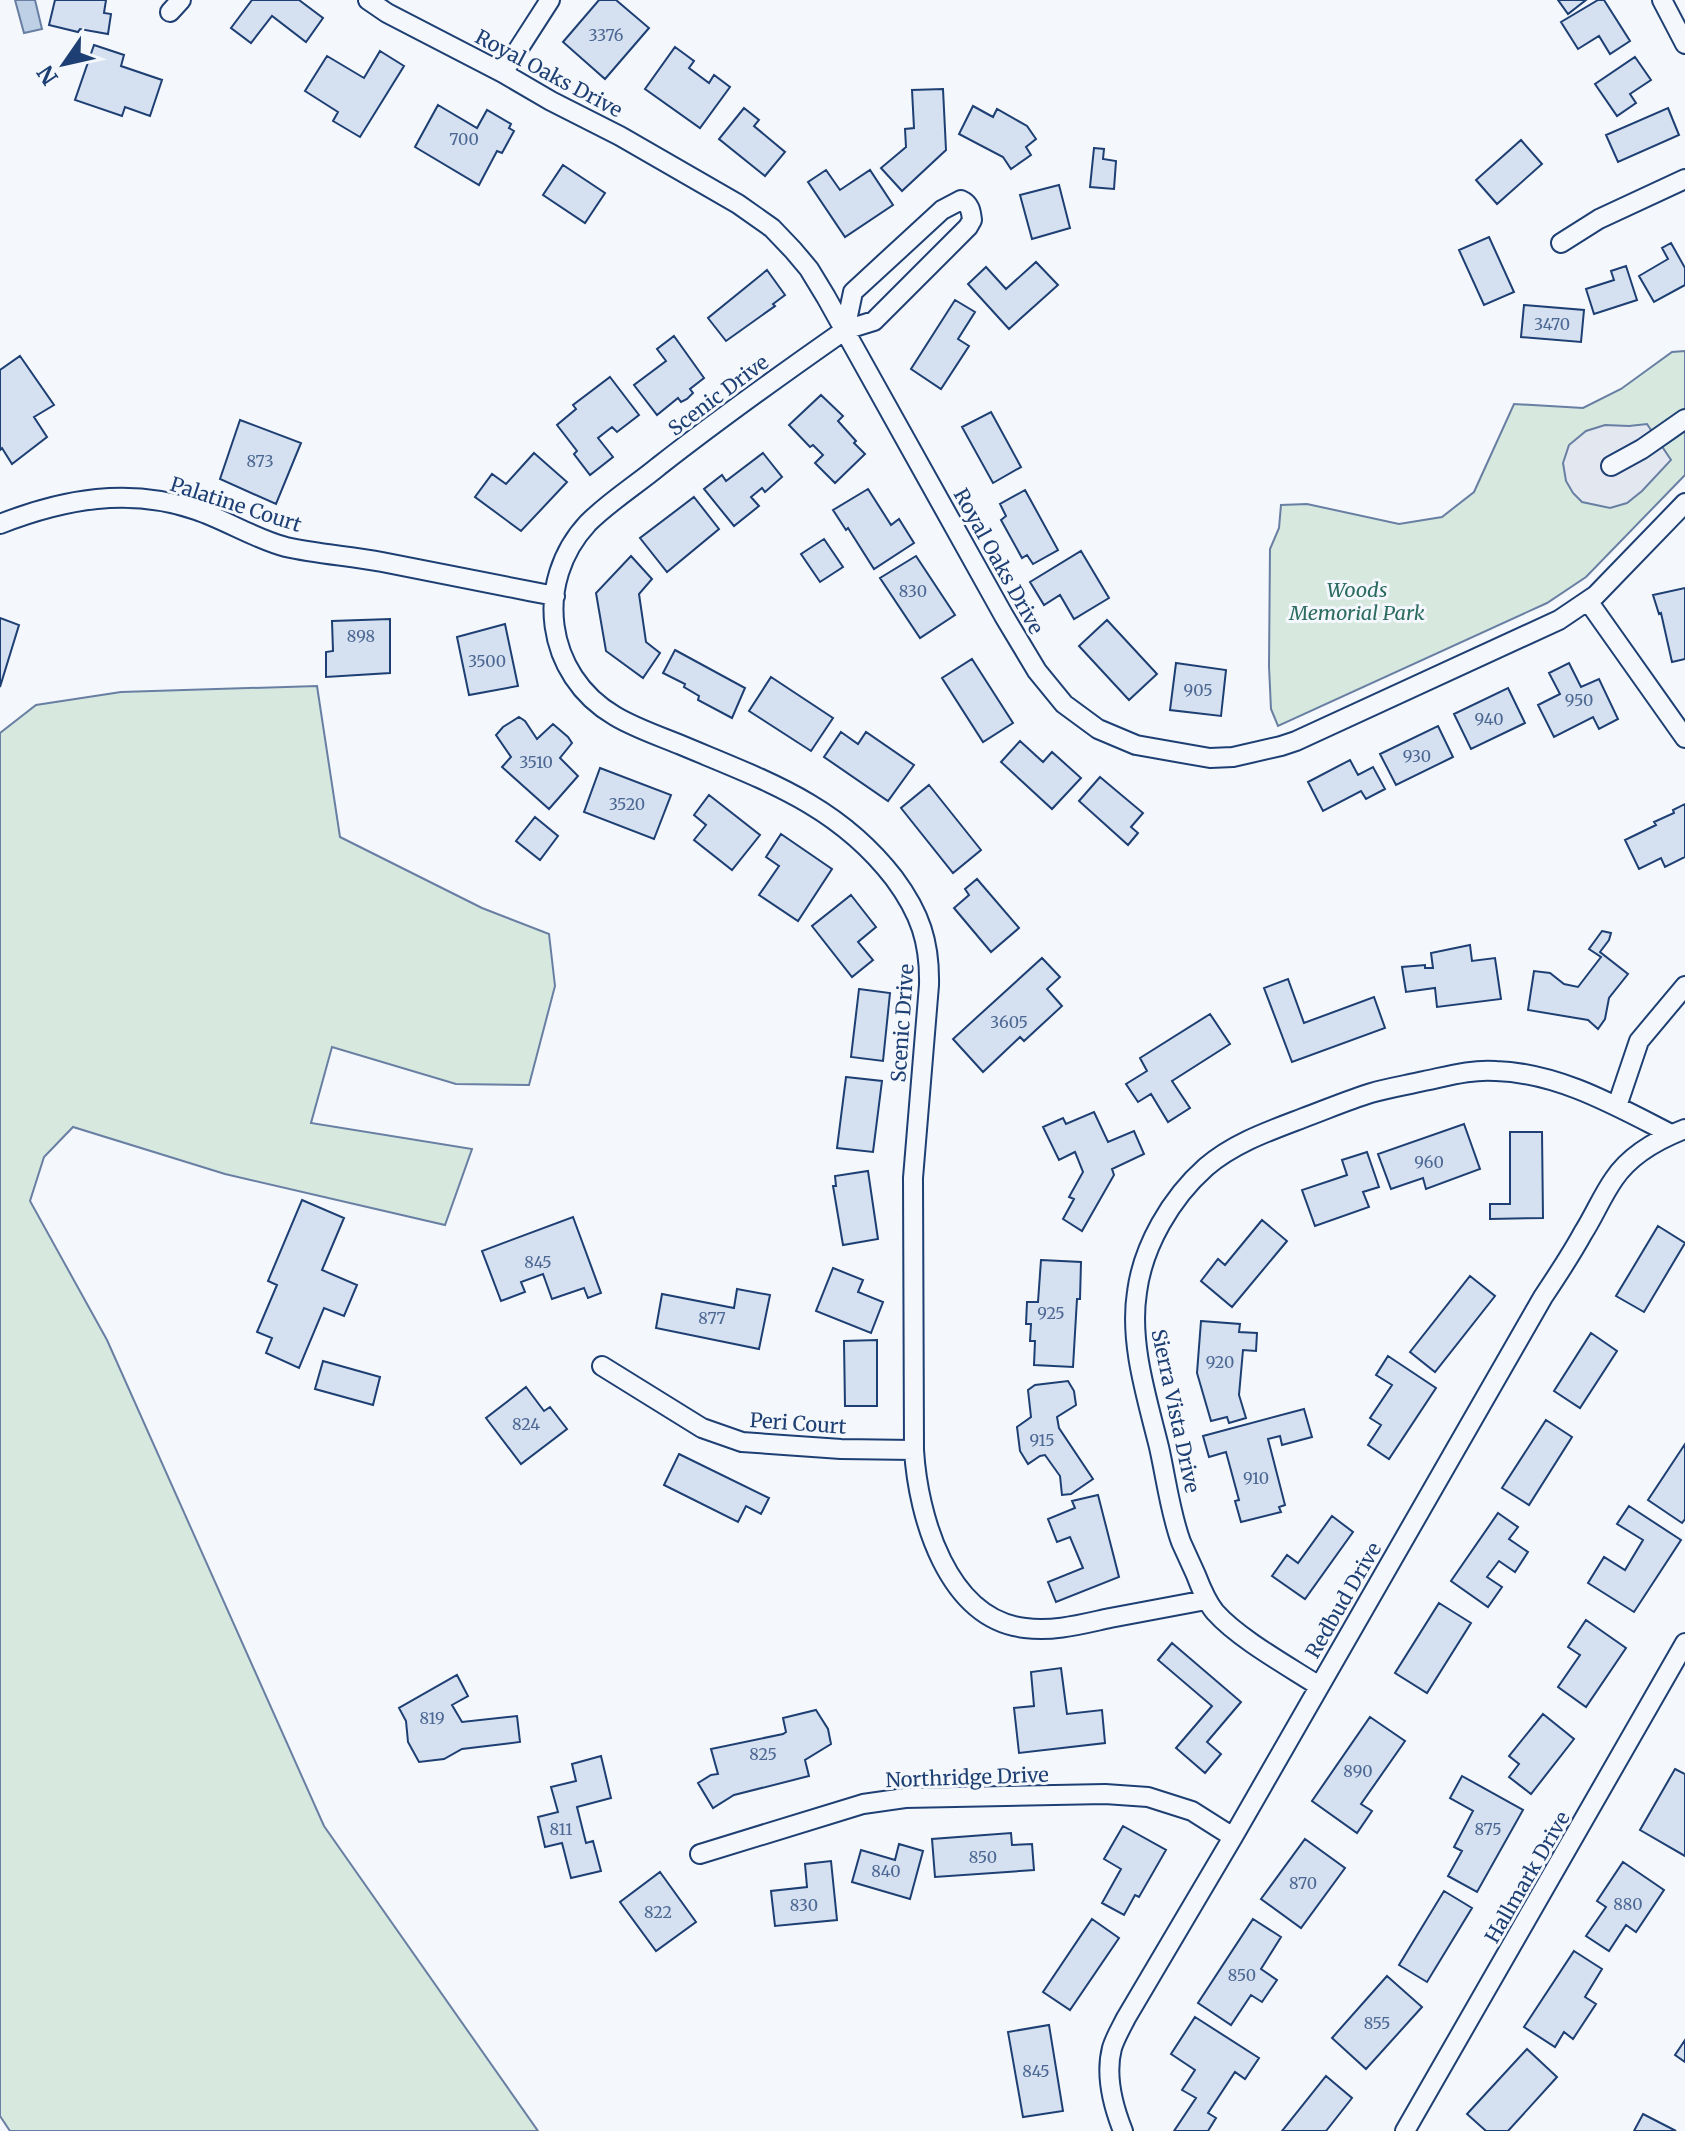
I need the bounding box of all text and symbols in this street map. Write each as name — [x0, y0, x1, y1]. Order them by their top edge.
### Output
north arrow — [24, 24, 104, 104]
street label: Royal Oaks Drive — [471, 24, 627, 122]
house number: 3376 — [589, 25, 624, 45]
text: N — [31, 60, 64, 90]
house number: 700 — [449, 129, 479, 149]
house number: 3470 — [1534, 314, 1570, 334]
street label: Scenic Drive — [663, 349, 773, 441]
house number: 873 — [246, 451, 274, 471]
street label: Palatine Court — [167, 471, 305, 537]
street label: Royal Oaks Drive — [949, 484, 1049, 638]
park label: Woods Memorial Park — [1288, 577, 1425, 625]
house number: 830 — [899, 581, 927, 601]
house number: 898 — [347, 626, 375, 646]
house number: 3500 — [468, 651, 506, 671]
house number: 905 — [1183, 680, 1213, 700]
house number: 950 — [1565, 690, 1593, 710]
house number: 940 — [1474, 709, 1504, 729]
house number: 930 — [1403, 746, 1431, 766]
house number: 3510 — [519, 752, 553, 772]
house number: 3520 — [609, 794, 645, 814]
street label: Scenic Drive — [885, 963, 919, 1083]
house number: 3605 — [990, 1012, 1028, 1032]
house number: 960 — [1414, 1152, 1444, 1172]
house number: 845 — [524, 1252, 552, 1272]
house number: 925 — [1037, 1303, 1065, 1323]
house number: 877 — [698, 1308, 726, 1328]
street label: Sierra Vista Drive — [1146, 1327, 1206, 1495]
house number: 920 — [1206, 1352, 1234, 1372]
street label: Peri Court — [749, 1407, 847, 1439]
house number: 824 — [512, 1414, 540, 1434]
house number: 915 — [1029, 1430, 1055, 1450]
house number: 910 — [1243, 1468, 1269, 1488]
street label: Redbud Drive — [1300, 1538, 1386, 1662]
house number: 819 — [419, 1708, 445, 1728]
house number: 825 — [749, 1744, 777, 1764]
house number: 890 — [1343, 1761, 1373, 1781]
street label: Northridge Drive — [885, 1762, 1049, 1792]
street label: Hallmark Drive — [1479, 1807, 1575, 1947]
house number: 811 — [549, 1819, 573, 1839]
house number: 875 — [1474, 1819, 1502, 1839]
house number: 850 — [969, 1847, 997, 1867]
house number: 840 — [871, 1861, 901, 1881]
house number: 870 — [1289, 1873, 1317, 1893]
house number: 880 — [1613, 1894, 1643, 1914]
house number: 830 — [790, 1895, 818, 1915]
house number: 822 — [644, 1902, 672, 1922]
house number: 850 — [1228, 1965, 1256, 1985]
house number: 855 — [1364, 2013, 1390, 2033]
house number: 845 — [1022, 2061, 1050, 2081]

